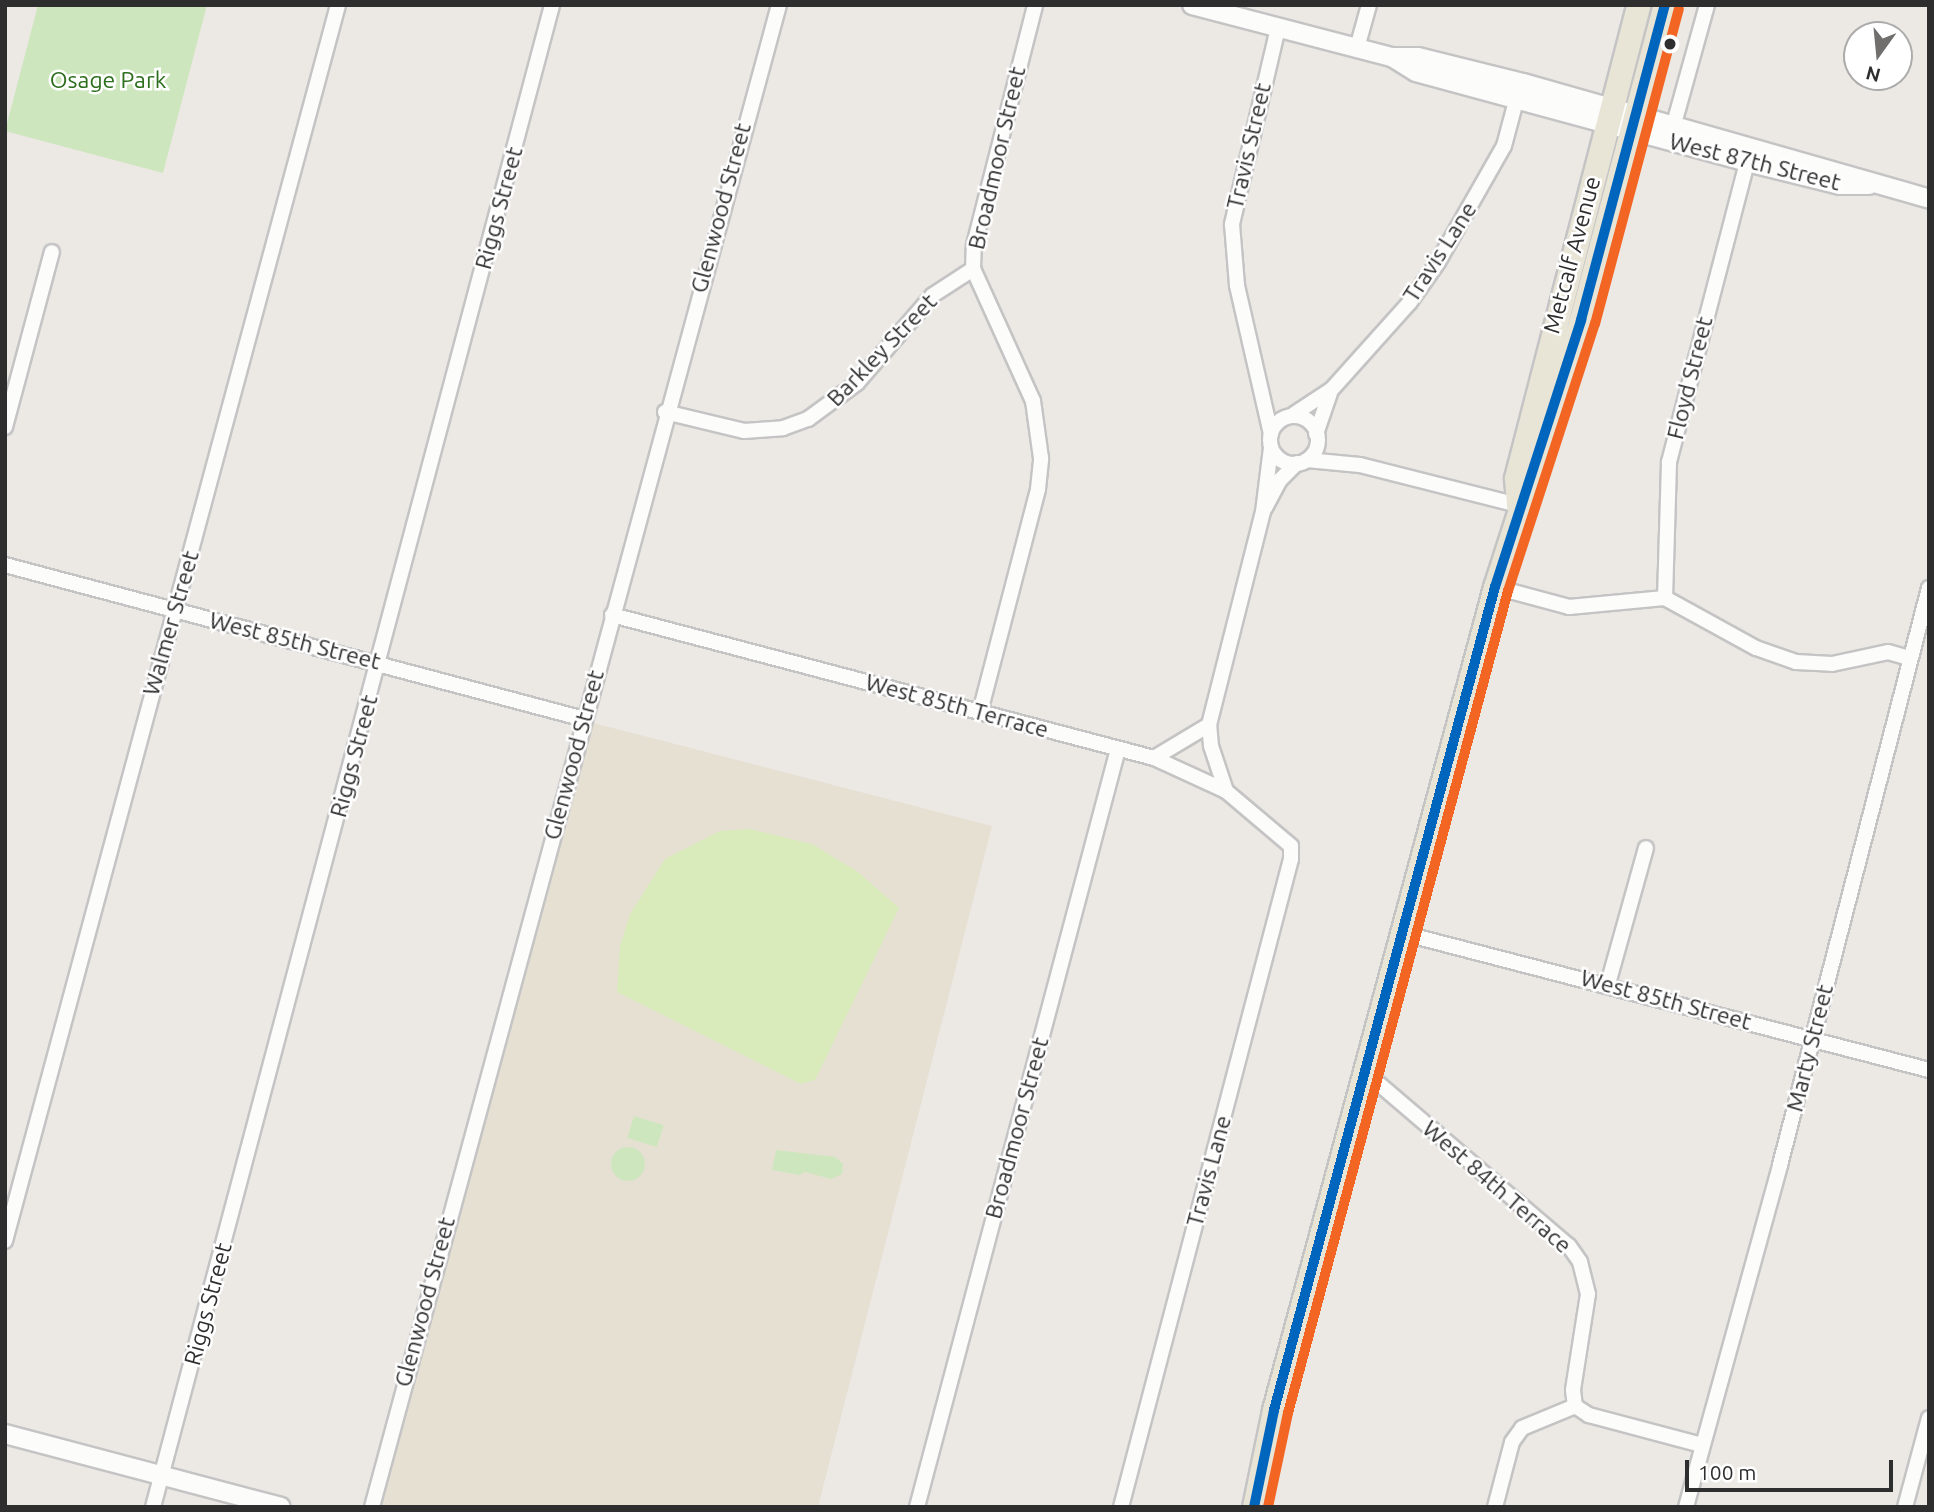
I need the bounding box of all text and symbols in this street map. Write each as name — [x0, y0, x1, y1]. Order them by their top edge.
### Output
north arrow — [1843, 21, 1913, 91]
unlabelled marker — [1663, 37, 1677, 51]
text: N — [1863, 62, 1883, 87]
street label: Broadmoor Street — [963, 64, 1031, 252]
park label: Osage Park — [50, 66, 166, 94]
street label: Travis Street — [1221, 80, 1277, 212]
street label: Glenwood Street — [685, 120, 757, 296]
street label: West 87th Street — [1667, 127, 1843, 197]
street label: Riggs Street — [469, 144, 529, 272]
street label: Metcalf Avenue — [1538, 173, 1606, 337]
street label: Travis Lane — [1397, 197, 1483, 307]
street label: Barkley Street — [821, 288, 943, 412]
street label: Floyd Street — [1661, 314, 1719, 442]
street label: Walmer Street — [137, 547, 205, 699]
street label: West 85th Street — [207, 606, 383, 676]
street label: Glenwood Street — [538, 667, 610, 843]
street label: West 85th Terrace — [863, 668, 1051, 744]
street label: Riggs Street — [324, 692, 384, 820]
street label: West 85th Street — [1578, 964, 1754, 1036]
street label: Marty Street — [1781, 982, 1839, 1114]
street label: Broadmoor Street — [979, 1034, 1055, 1222]
street label: Travis Lane — [1181, 1112, 1237, 1230]
street label: West 84th Terrace — [1417, 1115, 1577, 1259]
street label: Glenwood Street — [389, 1214, 461, 1390]
street label: Riggs Street — [178, 1240, 238, 1368]
scale bar — [1689, 1446, 1897, 1490]
text: 100 m — [1698, 1460, 1756, 1484]

